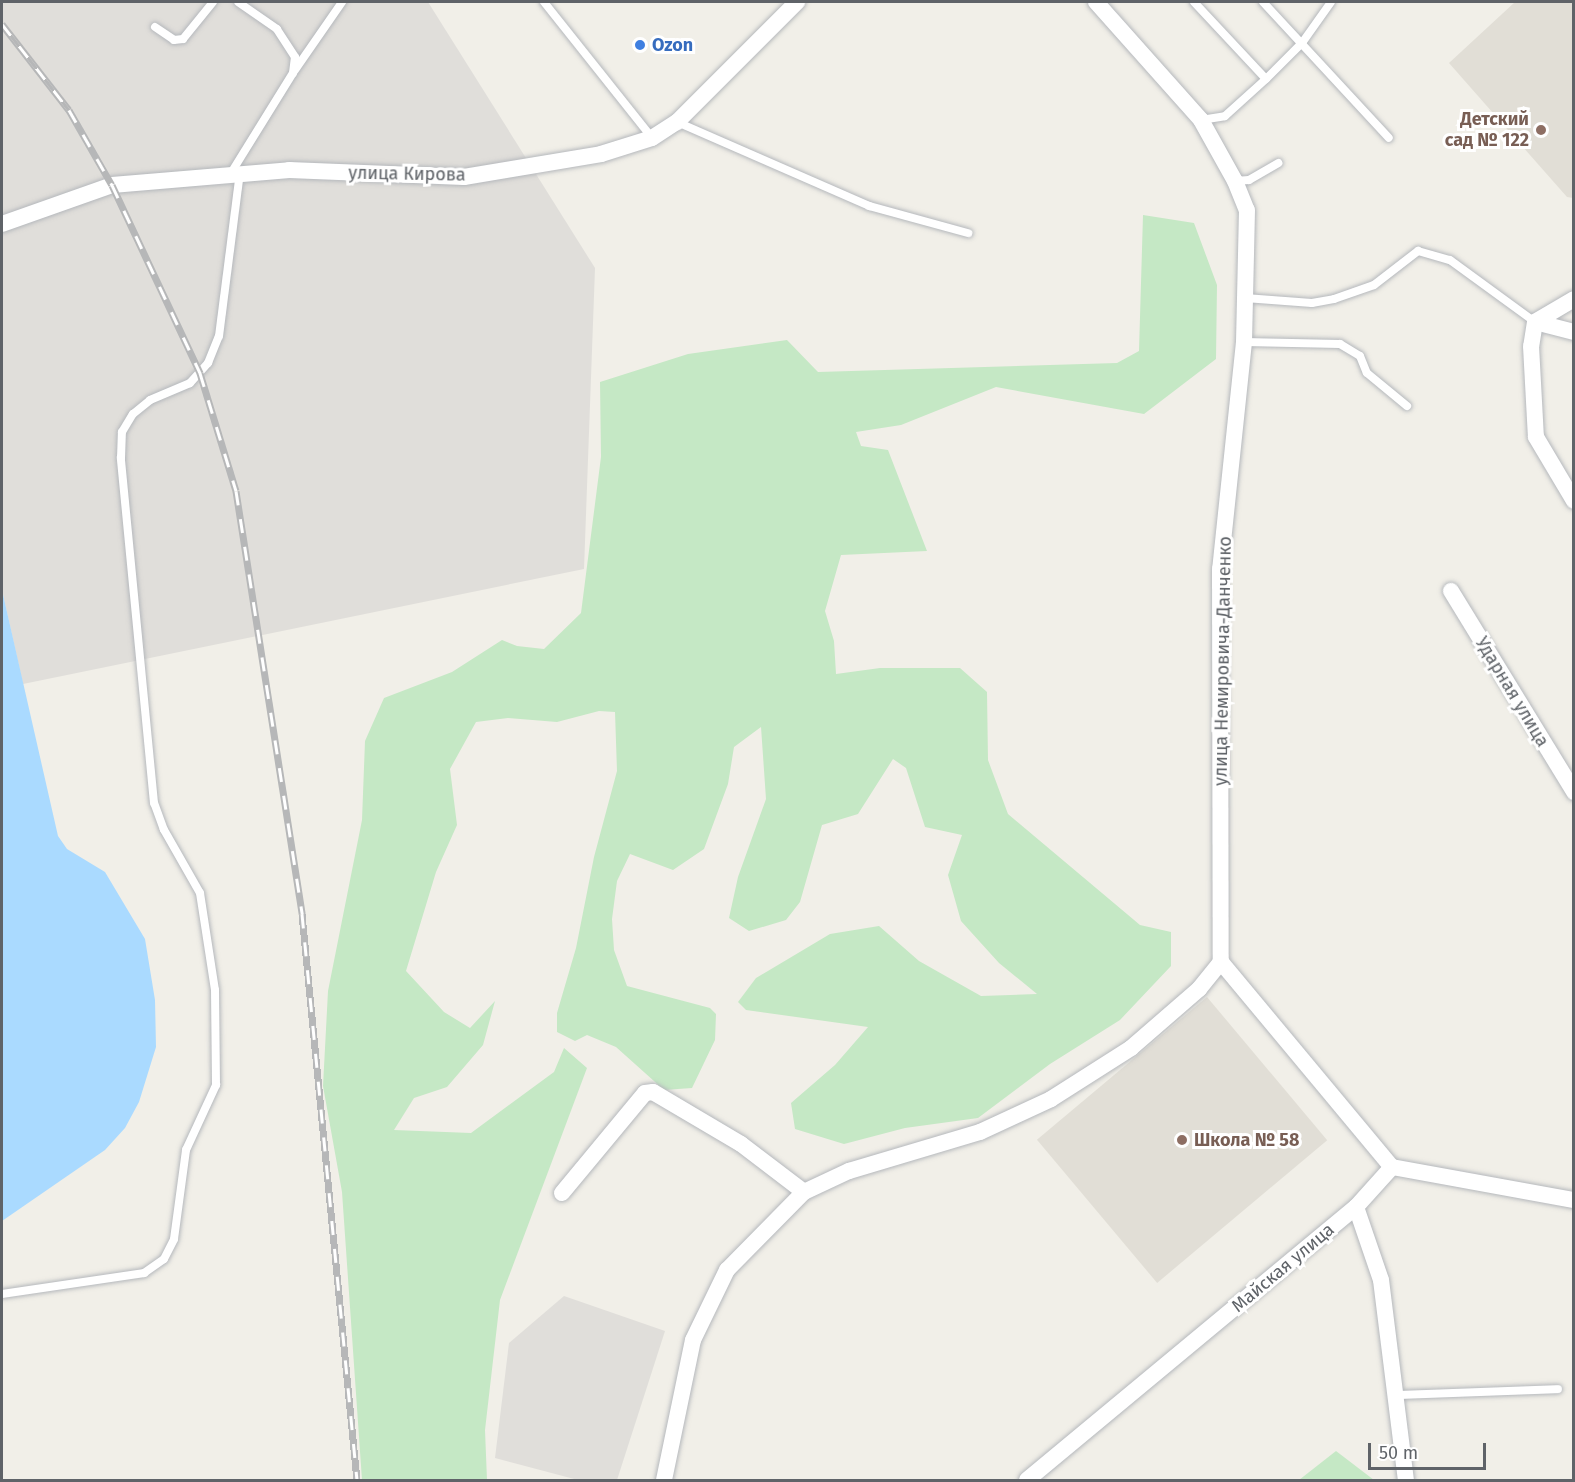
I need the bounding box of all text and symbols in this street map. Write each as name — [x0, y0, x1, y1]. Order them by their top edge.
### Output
place label: Ozon — [652, 34, 693, 56]
marker: Ozon — [633, 38, 647, 52]
place label: Детский сад № 122 — [1445, 109, 1529, 152]
marker: Детский сад № 122 — [1534, 123, 1548, 137]
street label: улица Кирова — [348, 162, 466, 186]
street label: улица Немировича-Данченко — [1210, 536, 1236, 786]
street label: Ударная улица — [1471, 633, 1553, 751]
place label: Школа № 58 — [1194, 1129, 1299, 1151]
marker: Школа № 58 — [1175, 1133, 1189, 1147]
street label: Майская улица — [1227, 1219, 1339, 1317]
scale bar — [1371, 1431, 1490, 1469]
text: 50 m — [1379, 1442, 1418, 1464]

